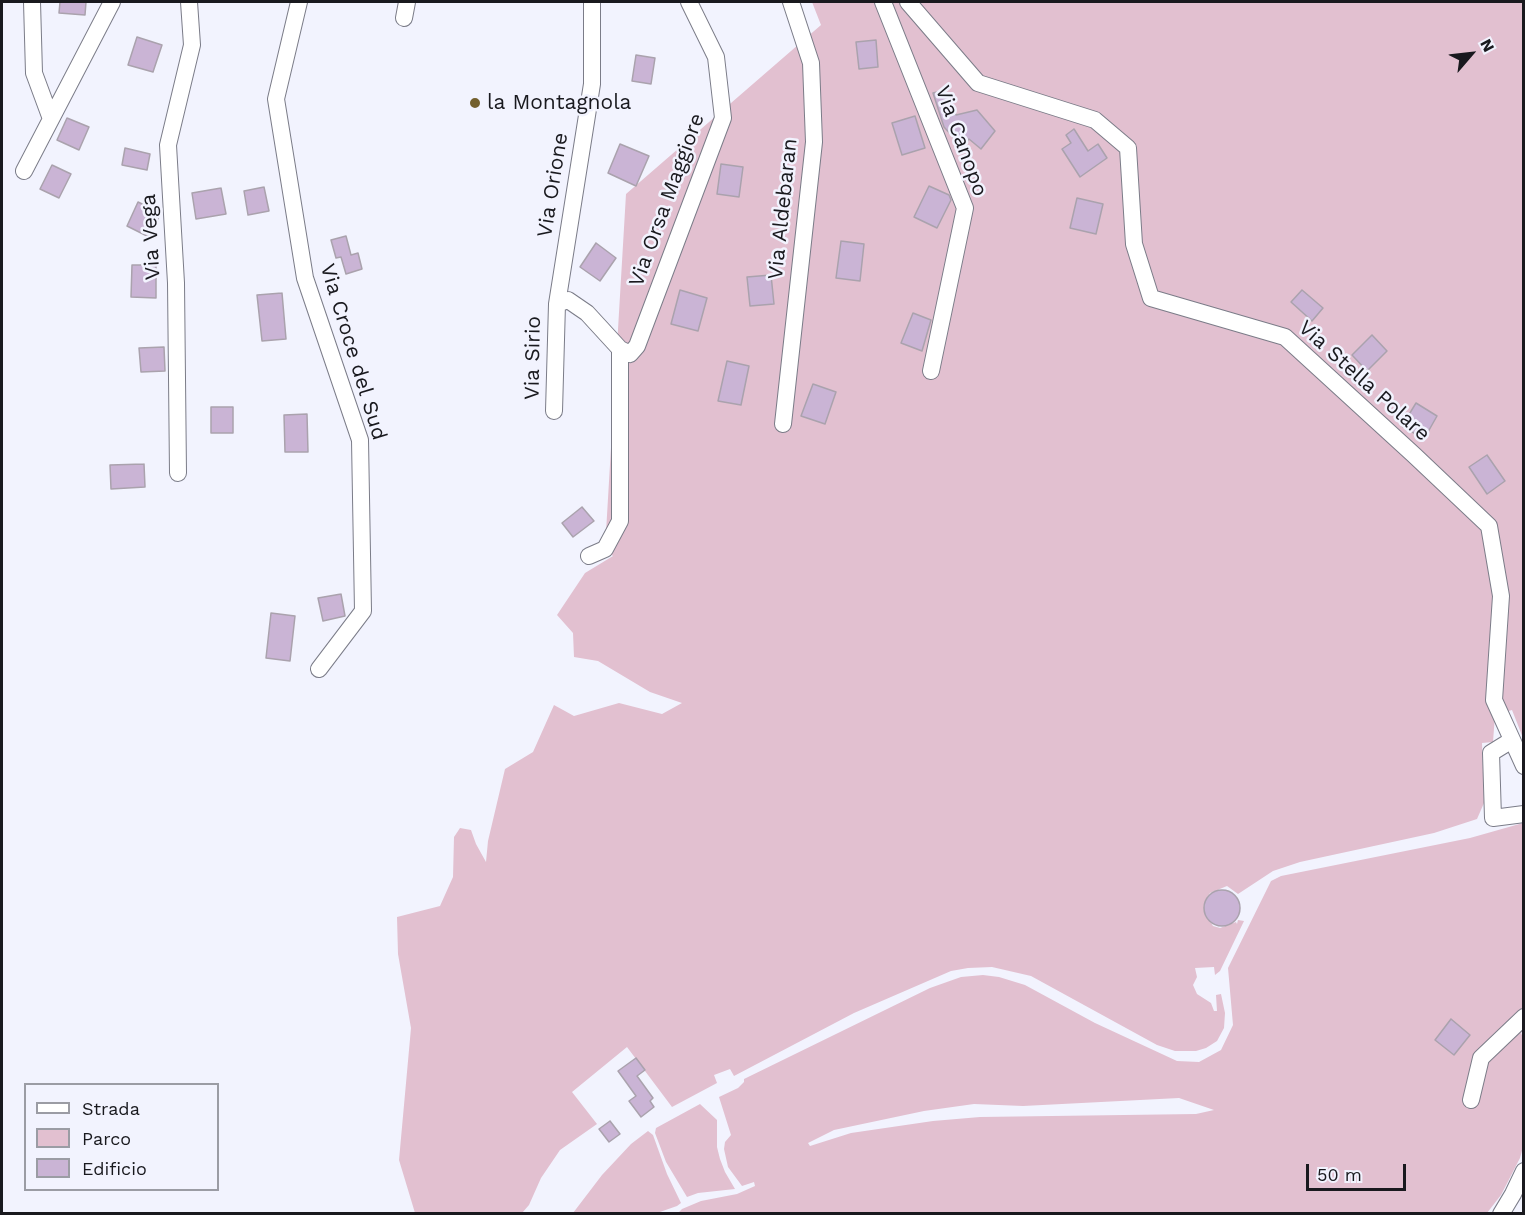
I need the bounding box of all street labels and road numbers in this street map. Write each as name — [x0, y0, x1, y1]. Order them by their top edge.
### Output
street label: Via Canopo — [929, 82, 993, 200]
street label: Via Orsa Maggiore — [624, 110, 710, 290]
street label: Via Orione — [532, 131, 574, 239]
street label: Via Aldebaran — [763, 137, 803, 281]
street label: Via Vega — [136, 193, 166, 281]
street label: Via Croce del Sud — [314, 261, 392, 443]
street label: Via Stella Polare — [1293, 315, 1435, 447]
street label: Via Sirio — [520, 316, 546, 400]

